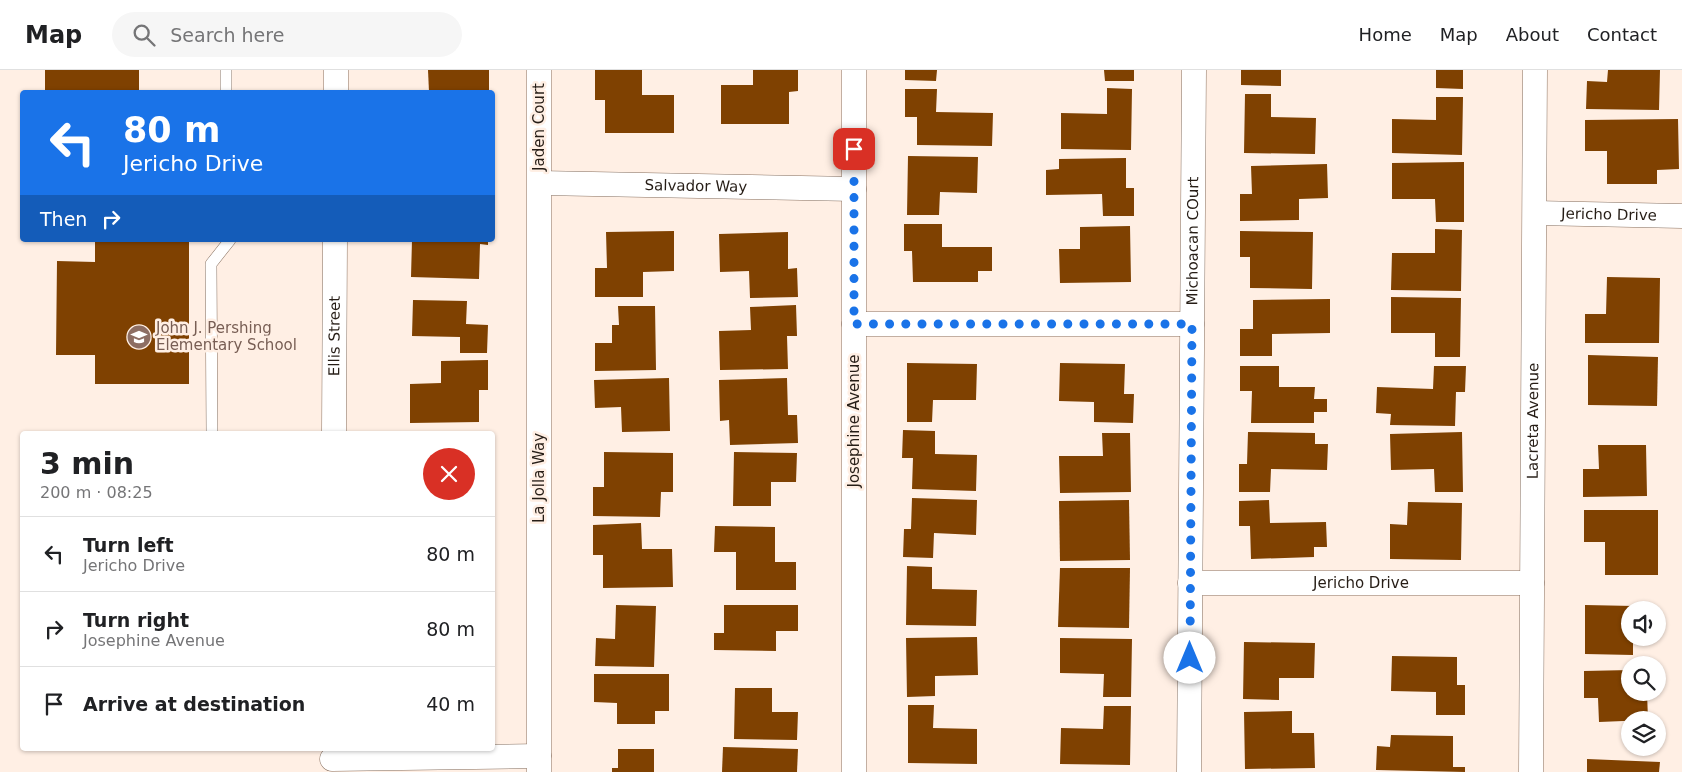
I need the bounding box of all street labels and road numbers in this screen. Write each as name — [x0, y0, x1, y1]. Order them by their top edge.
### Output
street label: Jaden Court — [530, 83, 548, 172]
street label: Salvador Way — [644, 176, 748, 196]
street label: Michoacan COurt — [1183, 176, 1202, 306]
street label: Jericho Drive — [1560, 205, 1657, 224]
street label: Ellis Street — [325, 296, 344, 376]
street label: Josephine Avenue — [845, 354, 863, 489]
street label: Lacreta Avenue — [1524, 363, 1542, 479]
street label: La Jolla Way — [530, 433, 548, 523]
street label: Jericho Drive — [1312, 574, 1409, 592]

